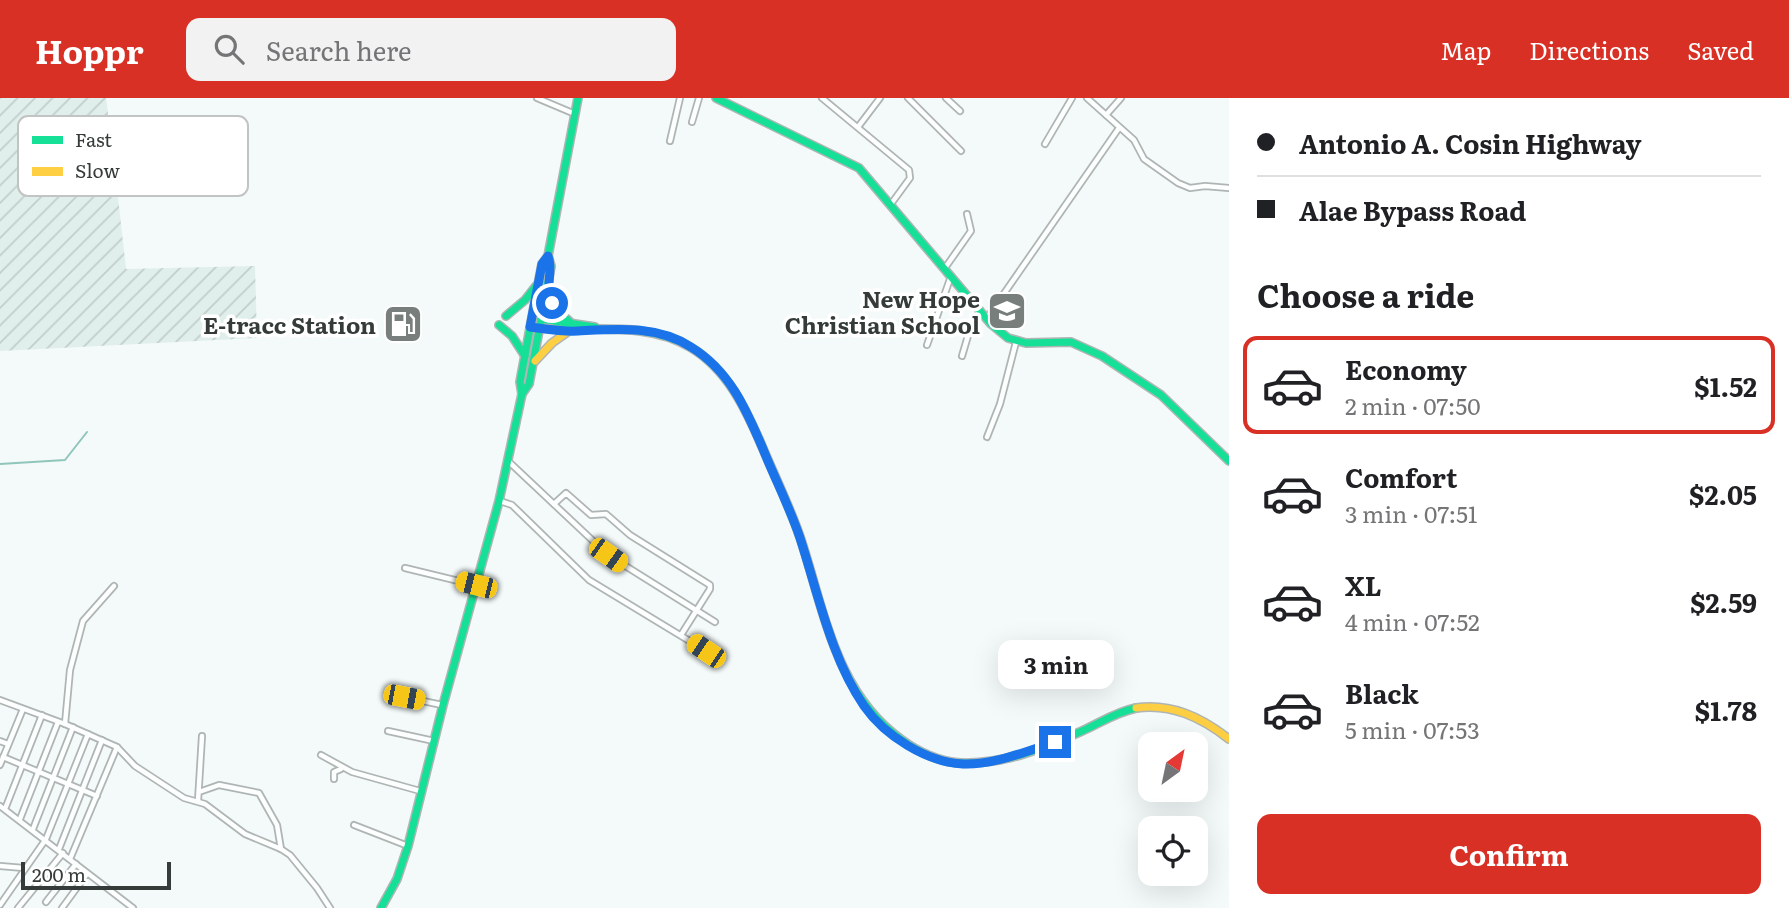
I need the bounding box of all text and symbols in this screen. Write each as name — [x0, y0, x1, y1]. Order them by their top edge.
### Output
search box — [186, 18, 676, 81]
text: Hoppr — [35, 25, 144, 74]
icon: search — [210, 30, 248, 68]
text: Search here — [266, 30, 412, 69]
text: Map — [1440, 32, 1491, 67]
text: Directions — [1529, 32, 1649, 67]
text: Saved — [1687, 32, 1754, 67]
legend — [18, 116, 248, 196]
text: Antonio A. Cosin Highway — [1299, 123, 1641, 162]
text: Fast — [75, 125, 112, 153]
text: Slow — [75, 156, 120, 184]
text: Alae Bypass Road — [1299, 190, 1526, 229]
text: Choose a ride — [1257, 270, 1474, 318]
place label: New Hope Christian School — [785, 281, 980, 341]
route start — [536, 287, 568, 319]
school or university icon: New Hope Christian School — [986, 290, 1028, 332]
fuel station icon: E-tracc Station — [382, 303, 424, 345]
place label: E-tracc Station — [203, 307, 376, 341]
text: Economy — [1345, 349, 1467, 388]
icon: car — [1261, 354, 1324, 417]
text: $1.52 — [1694, 366, 1757, 405]
text: 2 min · 07:50 — [1345, 388, 1480, 422]
text: Comfort — [1345, 457, 1457, 496]
icon: car — [1261, 462, 1324, 525]
text: $2.05 — [1689, 474, 1757, 513]
text: 3 min · 07:51 — [1345, 496, 1477, 530]
car — [585, 534, 632, 576]
text: XL — [1345, 565, 1382, 604]
car — [454, 570, 499, 600]
icon: car — [1261, 570, 1324, 633]
text: $2.59 — [1690, 582, 1757, 621]
text: 4 min · 07:52 — [1345, 604, 1480, 638]
car — [683, 631, 730, 671]
callout: 3 min — [997, 640, 1113, 690]
text: 3 min — [1024, 647, 1088, 681]
text: Black — [1345, 673, 1419, 712]
icon: car — [1261, 678, 1324, 741]
car — [382, 683, 427, 711]
text: $1.78 — [1695, 690, 1757, 729]
text: 5 min · 07:53 — [1345, 712, 1480, 746]
route end — [1039, 726, 1071, 758]
north arrow — [1138, 732, 1208, 802]
map controls — [1138, 732, 1208, 886]
button: Confirm — [1257, 814, 1761, 894]
button: locate — [1138, 816, 1208, 886]
scale bar — [21, 859, 172, 891]
text: 200 m — [32, 860, 86, 888]

